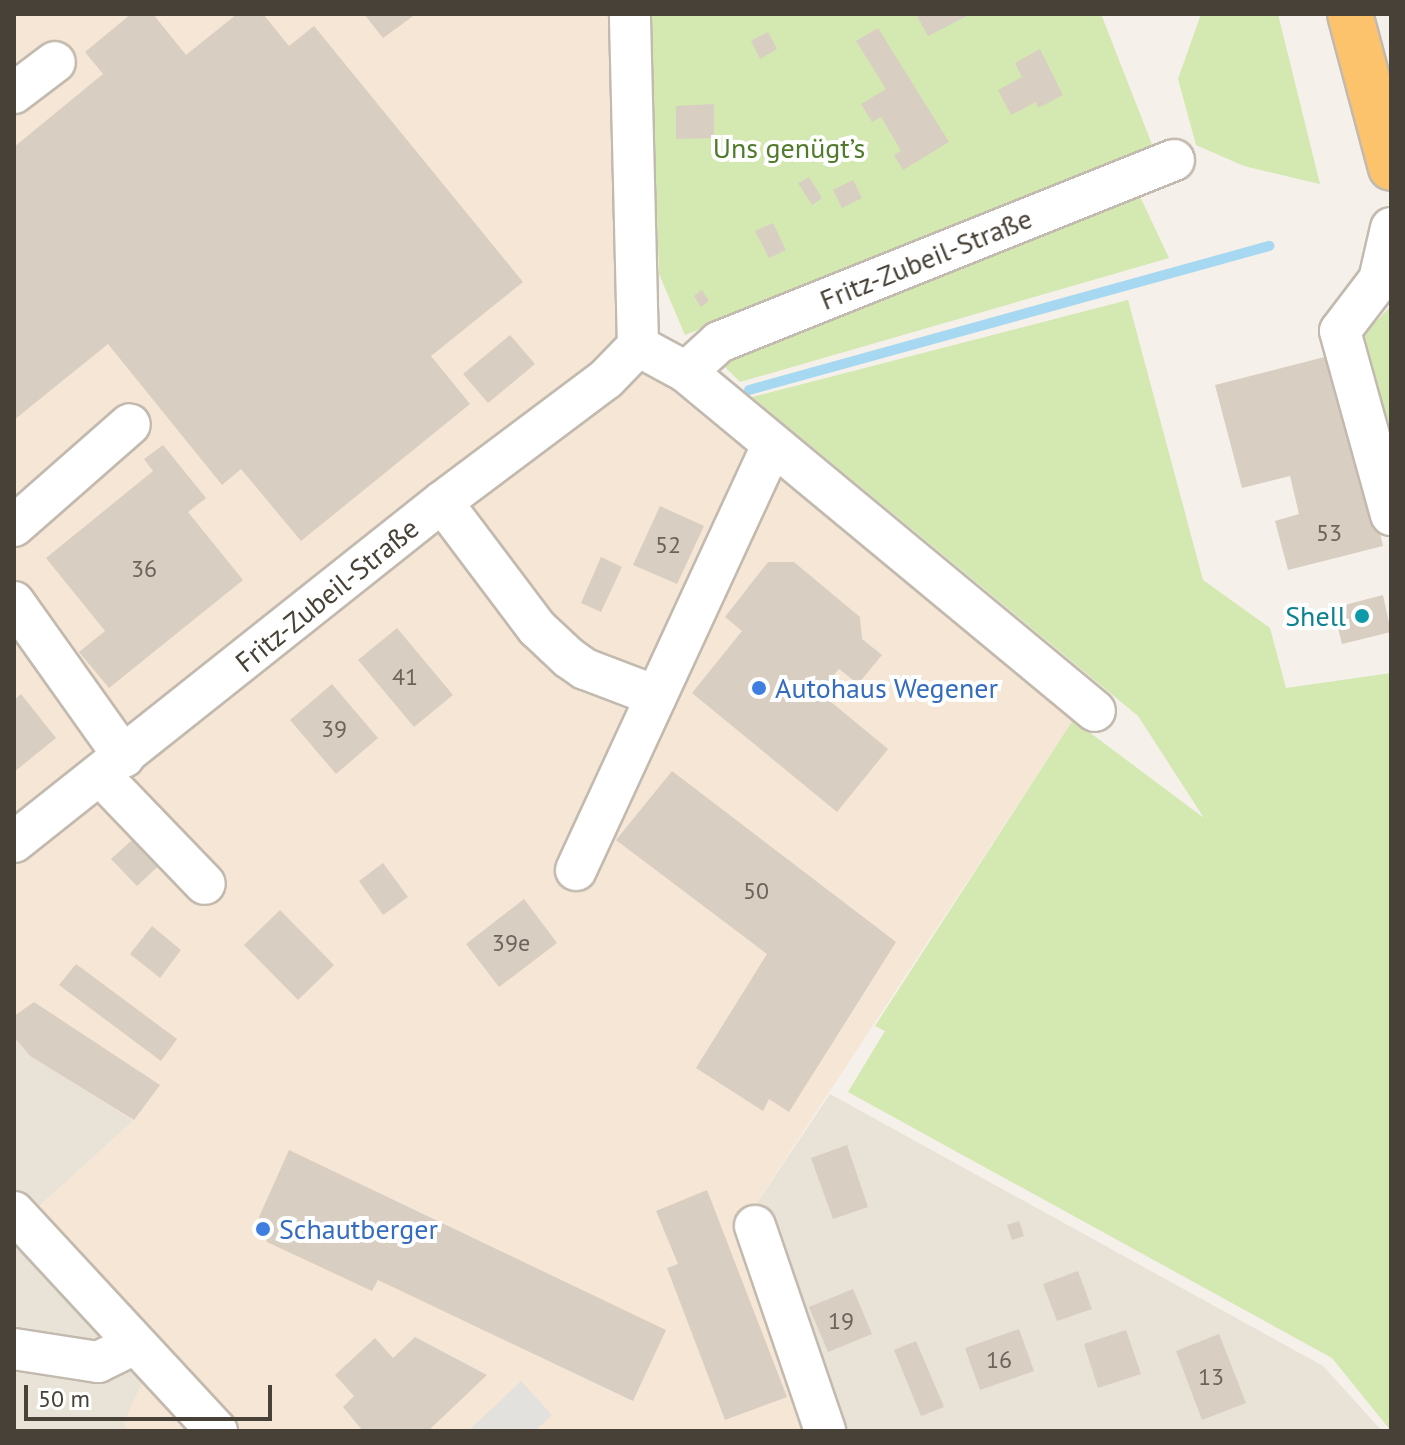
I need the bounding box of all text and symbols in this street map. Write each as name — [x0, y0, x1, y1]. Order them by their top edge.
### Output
park label: Uns genügt’s — [713, 131, 865, 165]
street label: Fritz-Zubeil-Straße — [815, 201, 1037, 317]
street label: Fritz-Zubeil-Straße — [229, 511, 425, 679]
house number: 53 — [1316, 519, 1342, 547]
house number: 52 — [655, 531, 681, 559]
house number: 36 — [131, 555, 157, 583]
place label: Shell — [1285, 599, 1346, 633]
marker: Shell — [1353, 607, 1371, 625]
house number: 41 — [392, 663, 418, 691]
place label: Autohaus Wegener — [775, 671, 998, 705]
marker: Autohaus Wegener — [750, 679, 768, 697]
house number: 39 — [321, 715, 347, 743]
house number: 50 — [743, 877, 769, 905]
house number: 39e — [492, 929, 530, 957]
place label: Schautberger — [279, 1212, 438, 1246]
marker: Schautberger — [254, 1220, 272, 1238]
house number: 19 — [828, 1307, 854, 1335]
house number: 16 — [986, 1346, 1012, 1374]
house number: 13 — [1198, 1363, 1224, 1391]
scale bar — [28, 1369, 276, 1419]
text: 50 m — [38, 1383, 90, 1414]

